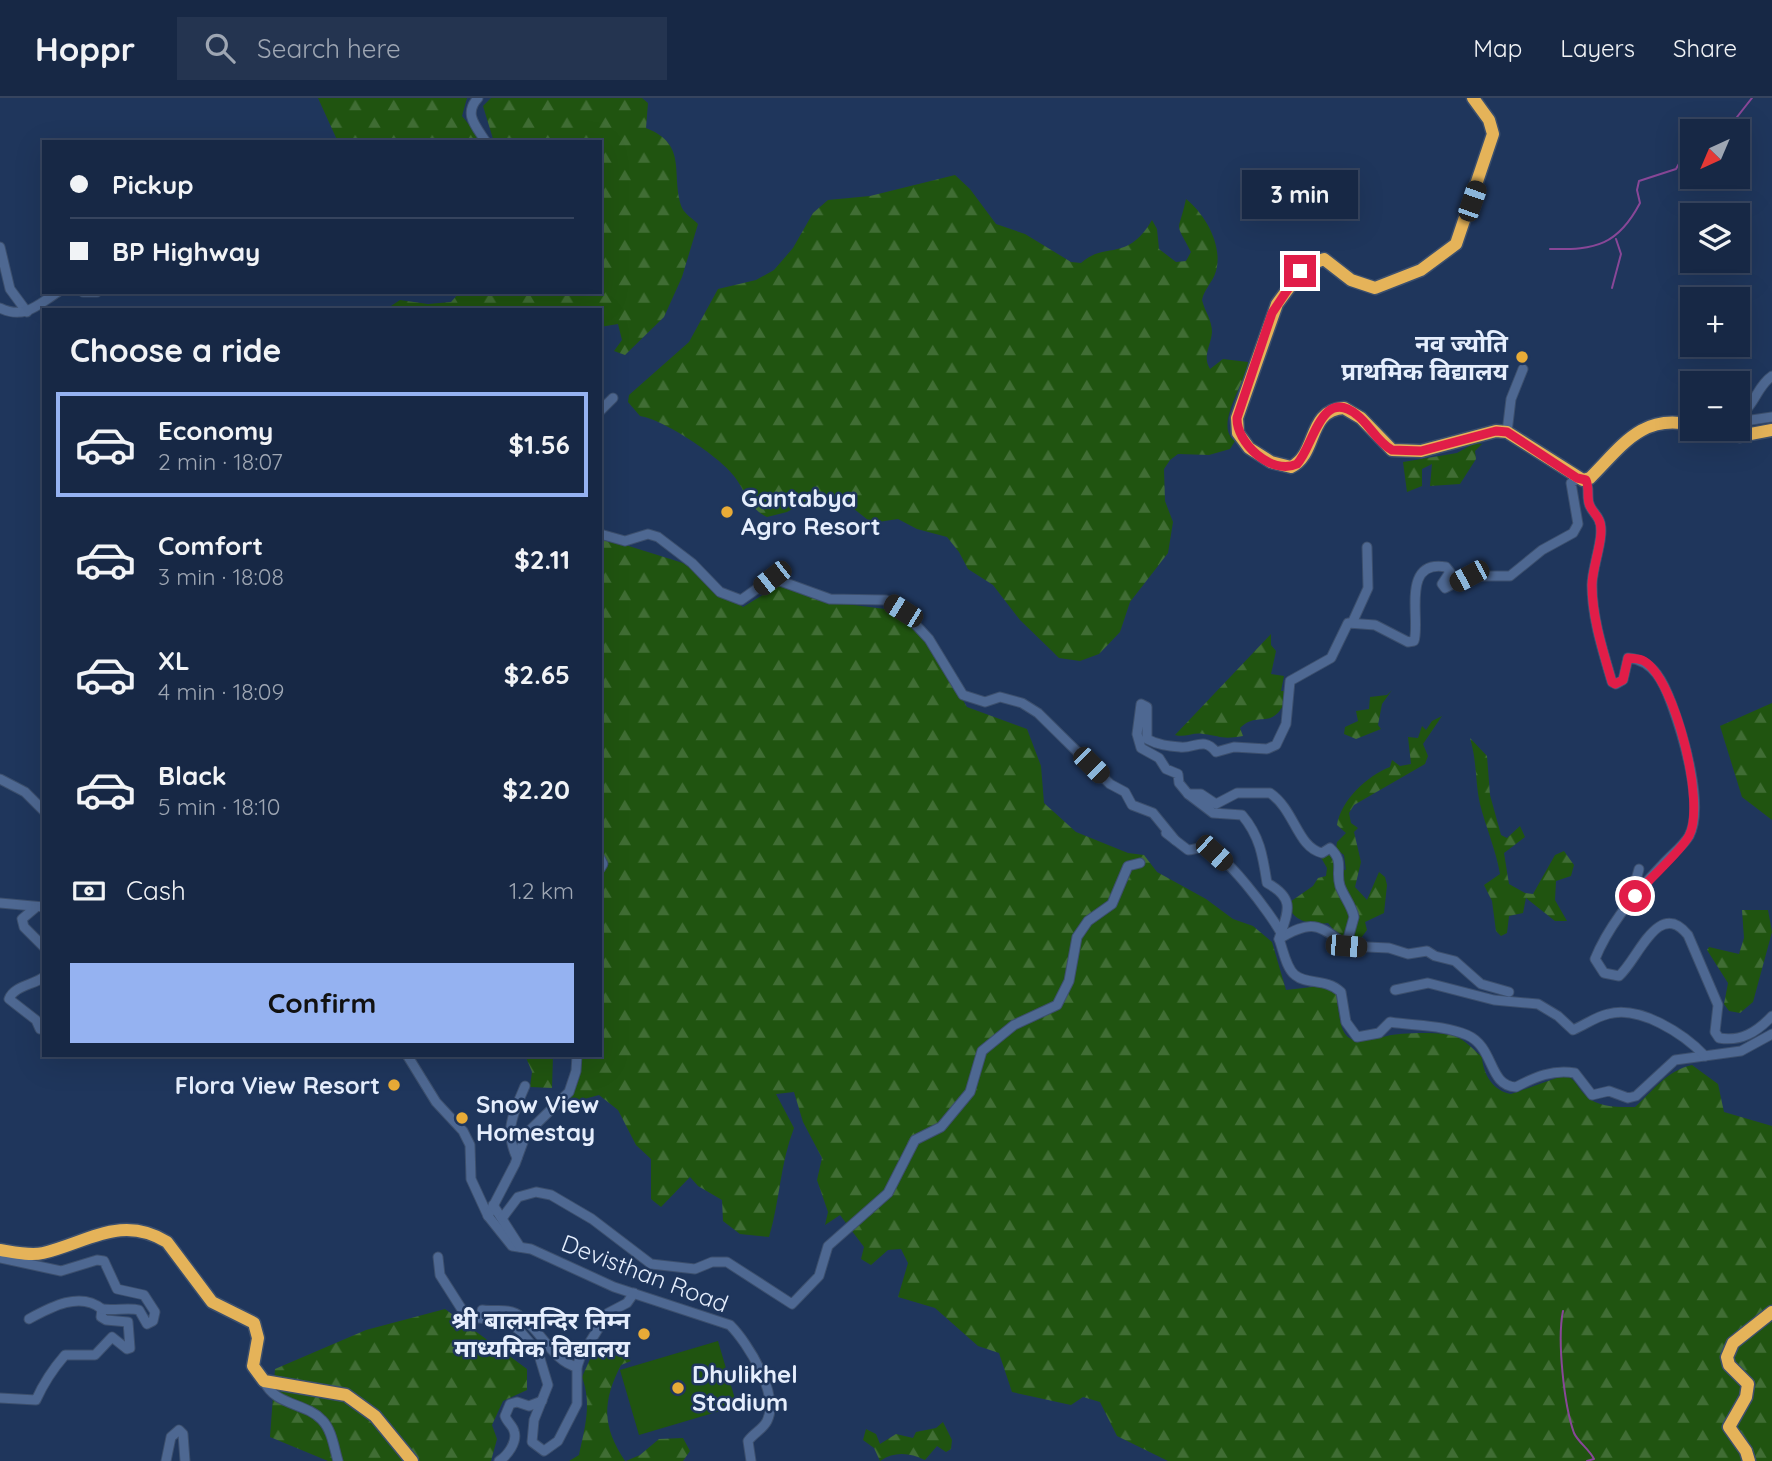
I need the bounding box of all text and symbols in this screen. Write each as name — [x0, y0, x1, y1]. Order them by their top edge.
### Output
search box — [177, 17, 667, 80]
text: Hoppr — [35, 28, 135, 69]
icon: search — [201, 29, 239, 67]
text: Search here — [257, 32, 401, 65]
text: Map — [1473, 33, 1522, 63]
text: Layers — [1560, 33, 1635, 63]
text: Share — [1673, 33, 1737, 63]
north arrow — [1680, 119, 1750, 189]
map controls — [1680, 119, 1750, 441]
text: Pickup — [112, 168, 194, 201]
callout: 3 min — [1242, 170, 1358, 218]
car — [1456, 178, 1489, 224]
text: 3 min — [1270, 180, 1330, 209]
button: layers — [1680, 203, 1750, 273]
text: BP Highway — [112, 235, 260, 268]
route end — [1284, 255, 1316, 287]
button: + — [1680, 287, 1750, 357]
place label: नव ज्योति प्राथमिक विद्यालय — [1341, 328, 1509, 386]
text: Choose a ride — [70, 330, 282, 370]
marker: नव ज्योति प्राथमिक विद्यालय — [1514, 349, 1530, 365]
button: − — [1680, 371, 1750, 441]
icon: car — [74, 413, 137, 476]
text: Economy — [158, 414, 273, 447]
text: $1.56 — [509, 428, 570, 461]
text: 2 min · 18:07 — [158, 447, 283, 476]
place label: Gantabya Agro Resort — [741, 483, 881, 541]
marker: Gantabya Agro Resort — [719, 504, 735, 520]
icon: car — [74, 528, 137, 591]
text: Comfort — [158, 529, 263, 562]
text: $2.11 — [514, 543, 570, 576]
car — [749, 557, 796, 599]
car — [1446, 557, 1493, 595]
text: 3 min · 18:08 — [158, 562, 284, 591]
car — [880, 591, 927, 631]
icon: car — [74, 643, 137, 706]
text: XL — [158, 644, 190, 677]
text: $2.65 — [504, 658, 570, 691]
text: 4 min · 18:09 — [158, 677, 284, 706]
car — [1069, 743, 1114, 787]
icon: car — [74, 758, 137, 821]
text: Black — [158, 759, 227, 792]
text: $2.20 — [502, 773, 570, 806]
text: 5 min · 18:10 — [158, 792, 280, 821]
car — [1192, 831, 1237, 875]
icon: cash — [70, 872, 108, 910]
text: Cash — [126, 874, 186, 907]
text: 1.2 km — [509, 876, 574, 905]
route start — [1619, 880, 1651, 912]
car — [1325, 934, 1368, 958]
button: Confirm — [70, 963, 574, 1043]
place label: Flora View Resort — [175, 1070, 380, 1100]
marker: Flora View Resort — [386, 1077, 402, 1093]
place label: Snow View Homestay — [476, 1089, 599, 1147]
marker: Snow View Homestay — [454, 1110, 470, 1126]
street label: Devisthan Road — [557, 1227, 733, 1319]
place label: श्री बालमन्दिर निम्न माध्यमिक विद्यालय — [451, 1305, 631, 1363]
marker: श्री बालमन्दिर निम्न माध्यमिक विद्यालय — [636, 1326, 652, 1342]
place label: Dhulikhel Stadium — [692, 1359, 798, 1417]
marker: Dhulikhel Stadium — [670, 1380, 686, 1396]

